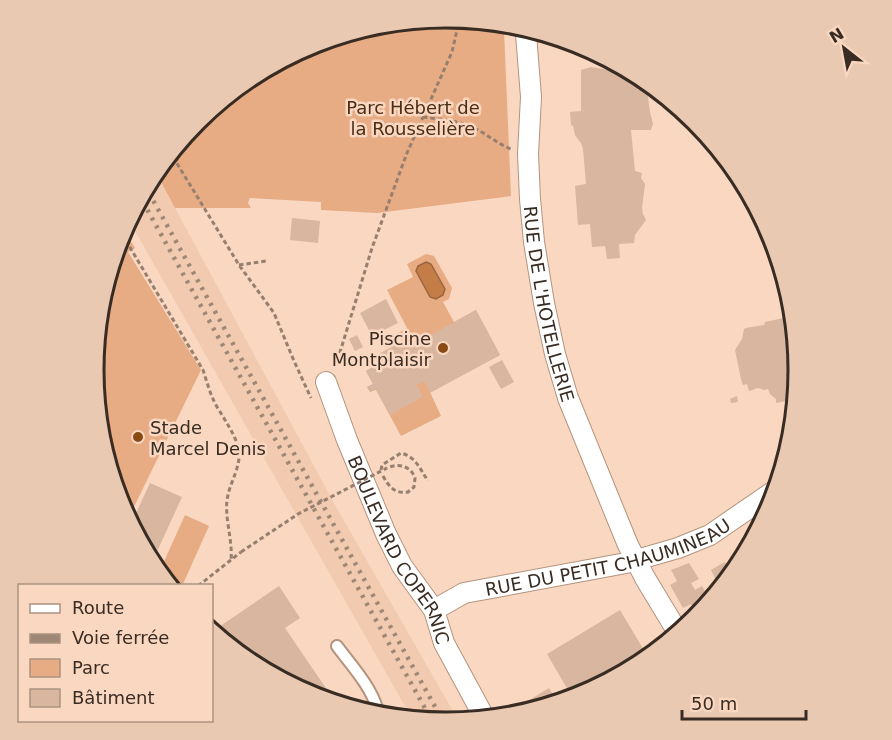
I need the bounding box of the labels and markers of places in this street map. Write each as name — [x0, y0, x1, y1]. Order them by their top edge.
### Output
place label: Piscine Montplaisir — [332, 328, 432, 370]
marker: Piscine Montplaisir — [436, 341, 450, 355]
place label: Stade Marcel Denis — [150, 417, 266, 459]
marker: Stade Marcel Denis — [131, 430, 145, 444]

